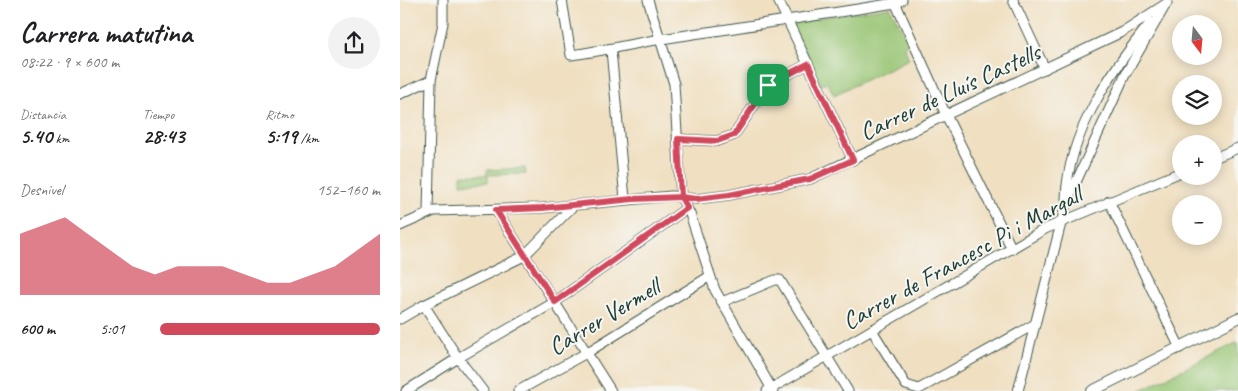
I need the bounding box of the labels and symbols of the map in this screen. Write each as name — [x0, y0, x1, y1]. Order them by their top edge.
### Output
north arrow — [1172, 15, 1222, 65]
street label: Carrer de Lluís Castells — [854, 35, 1048, 148]
pin — [747, 64, 789, 106]
street label: Carrer de Francesc Pi i Margall — [837, 176, 1092, 337]
street label: Carrer Vermell — [542, 269, 670, 363]

